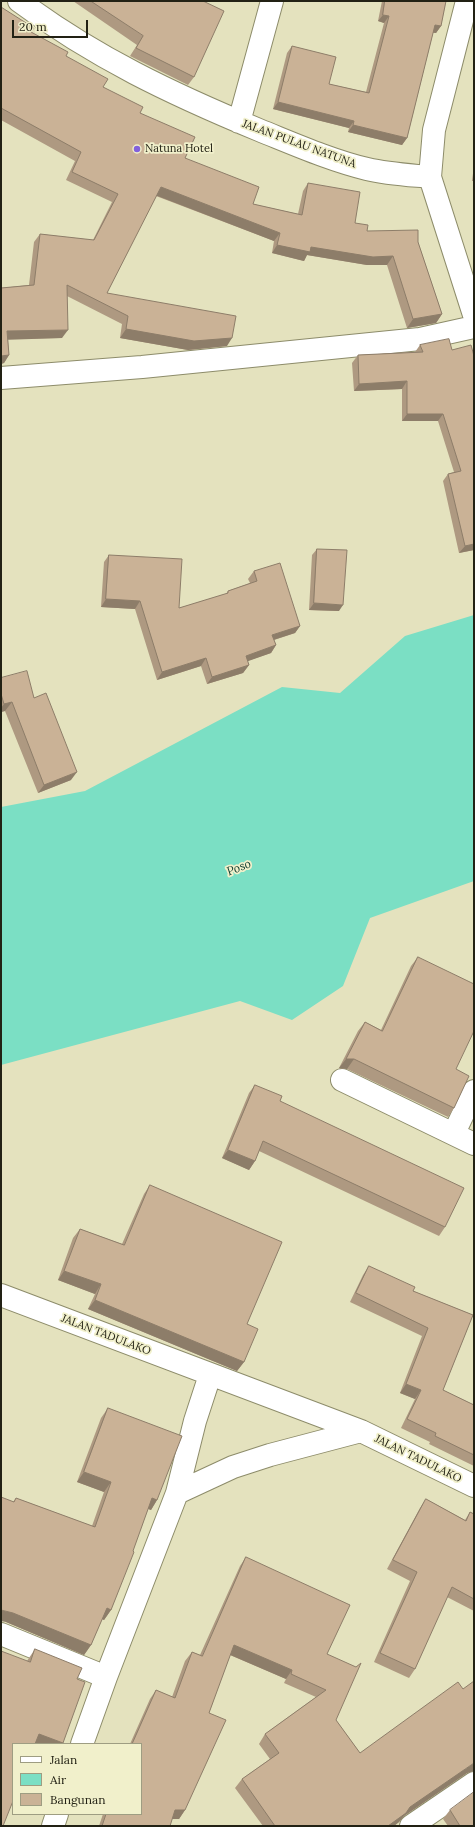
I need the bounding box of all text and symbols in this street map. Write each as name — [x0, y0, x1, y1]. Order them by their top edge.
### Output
scale bar — [14, 12, 90, 38]
text: 20 m — [19, 19, 47, 34]
street label: JALAN PULAU NATUNA — [240, 117, 358, 171]
place label: Natuna Hotel — [145, 142, 213, 156]
marker: Natuna Hotel — [132, 144, 142, 154]
water label: Poso — [225, 857, 253, 879]
street label: JALAN TADULAKO — [59, 1312, 153, 1358]
street label: JALAN TADULAKO — [372, 1432, 464, 1486]
legend — [12, 1743, 142, 1815]
text: Jalan — [50, 1752, 77, 1767]
text: Air — [50, 1772, 66, 1787]
text: Bangunan — [50, 1792, 106, 1807]

